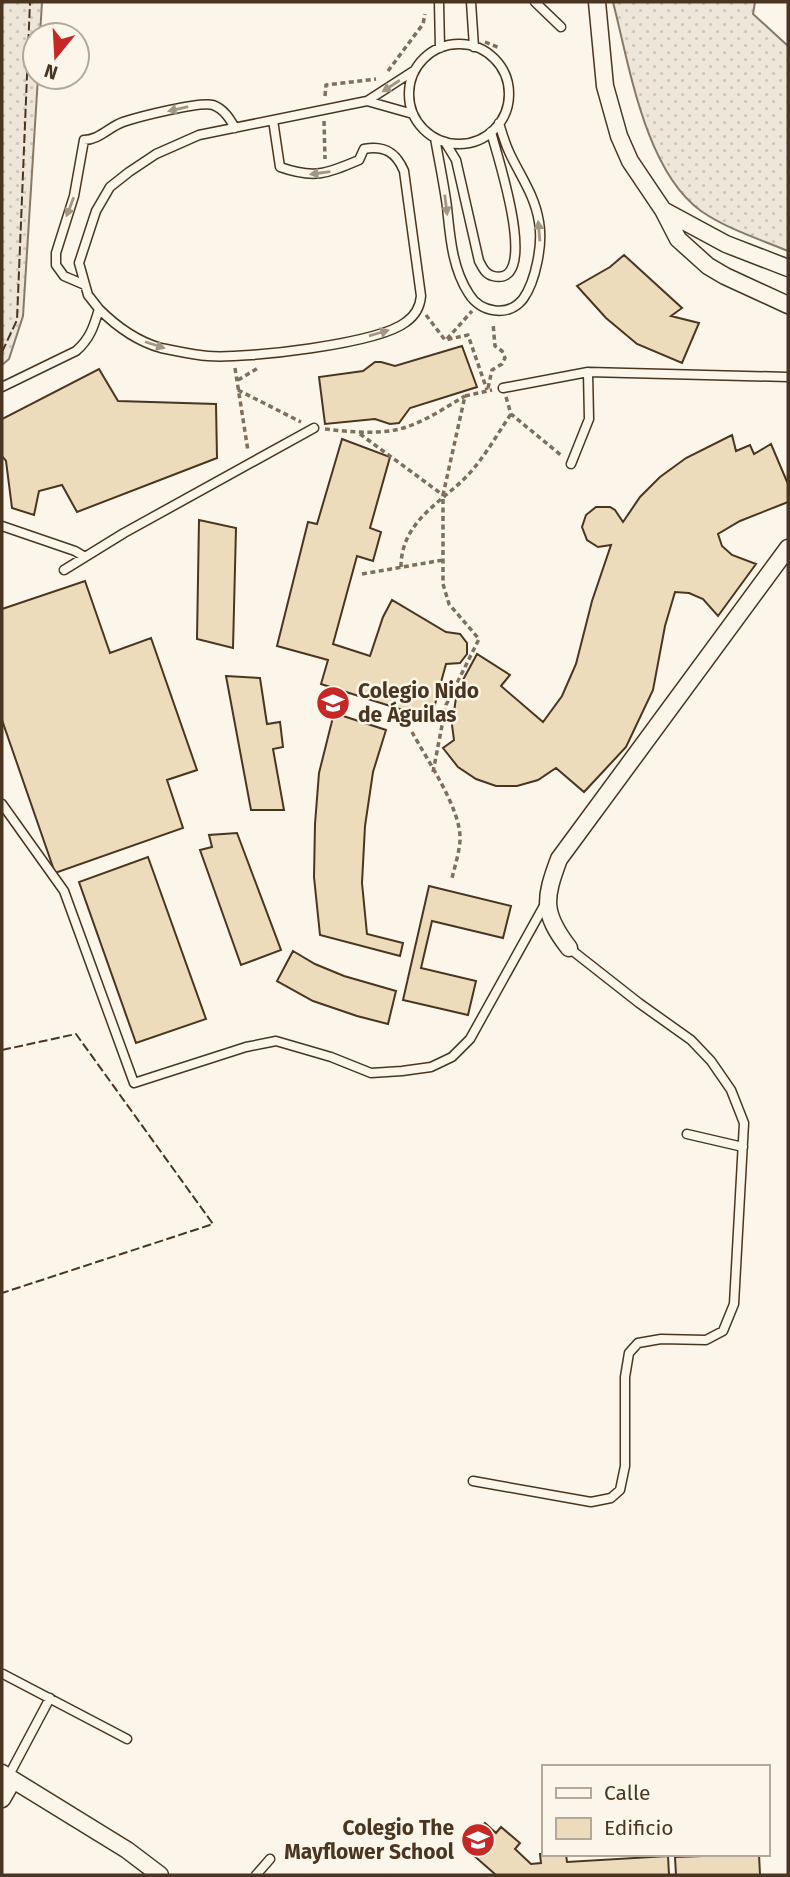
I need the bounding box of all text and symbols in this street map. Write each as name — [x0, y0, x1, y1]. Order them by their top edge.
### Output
north arrow — [21, 21, 91, 91]
text: N — [41, 59, 60, 85]
one-way arrow — [381, 79, 401, 92]
one-way arrow — [167, 104, 189, 115]
one-way arrow — [309, 168, 331, 179]
one-way arrow — [441, 194, 452, 216]
one-way arrow — [65, 196, 76, 217]
one-way arrow — [533, 220, 544, 242]
one-way arrow — [369, 327, 390, 337]
one-way arrow — [145, 340, 166, 351]
place label: Colegio Nido de Águilas — [358, 678, 479, 728]
school or university icon: Colegio Nido de Águilas — [314, 684, 352, 722]
legend — [542, 1765, 769, 1856]
text: Calle — [604, 1780, 650, 1806]
place label: Colegio The Mayflower School — [284, 1815, 455, 1865]
text: Edificio — [604, 1815, 674, 1841]
school or university icon: Colegio The Mayflower School — [459, 1821, 497, 1859]

